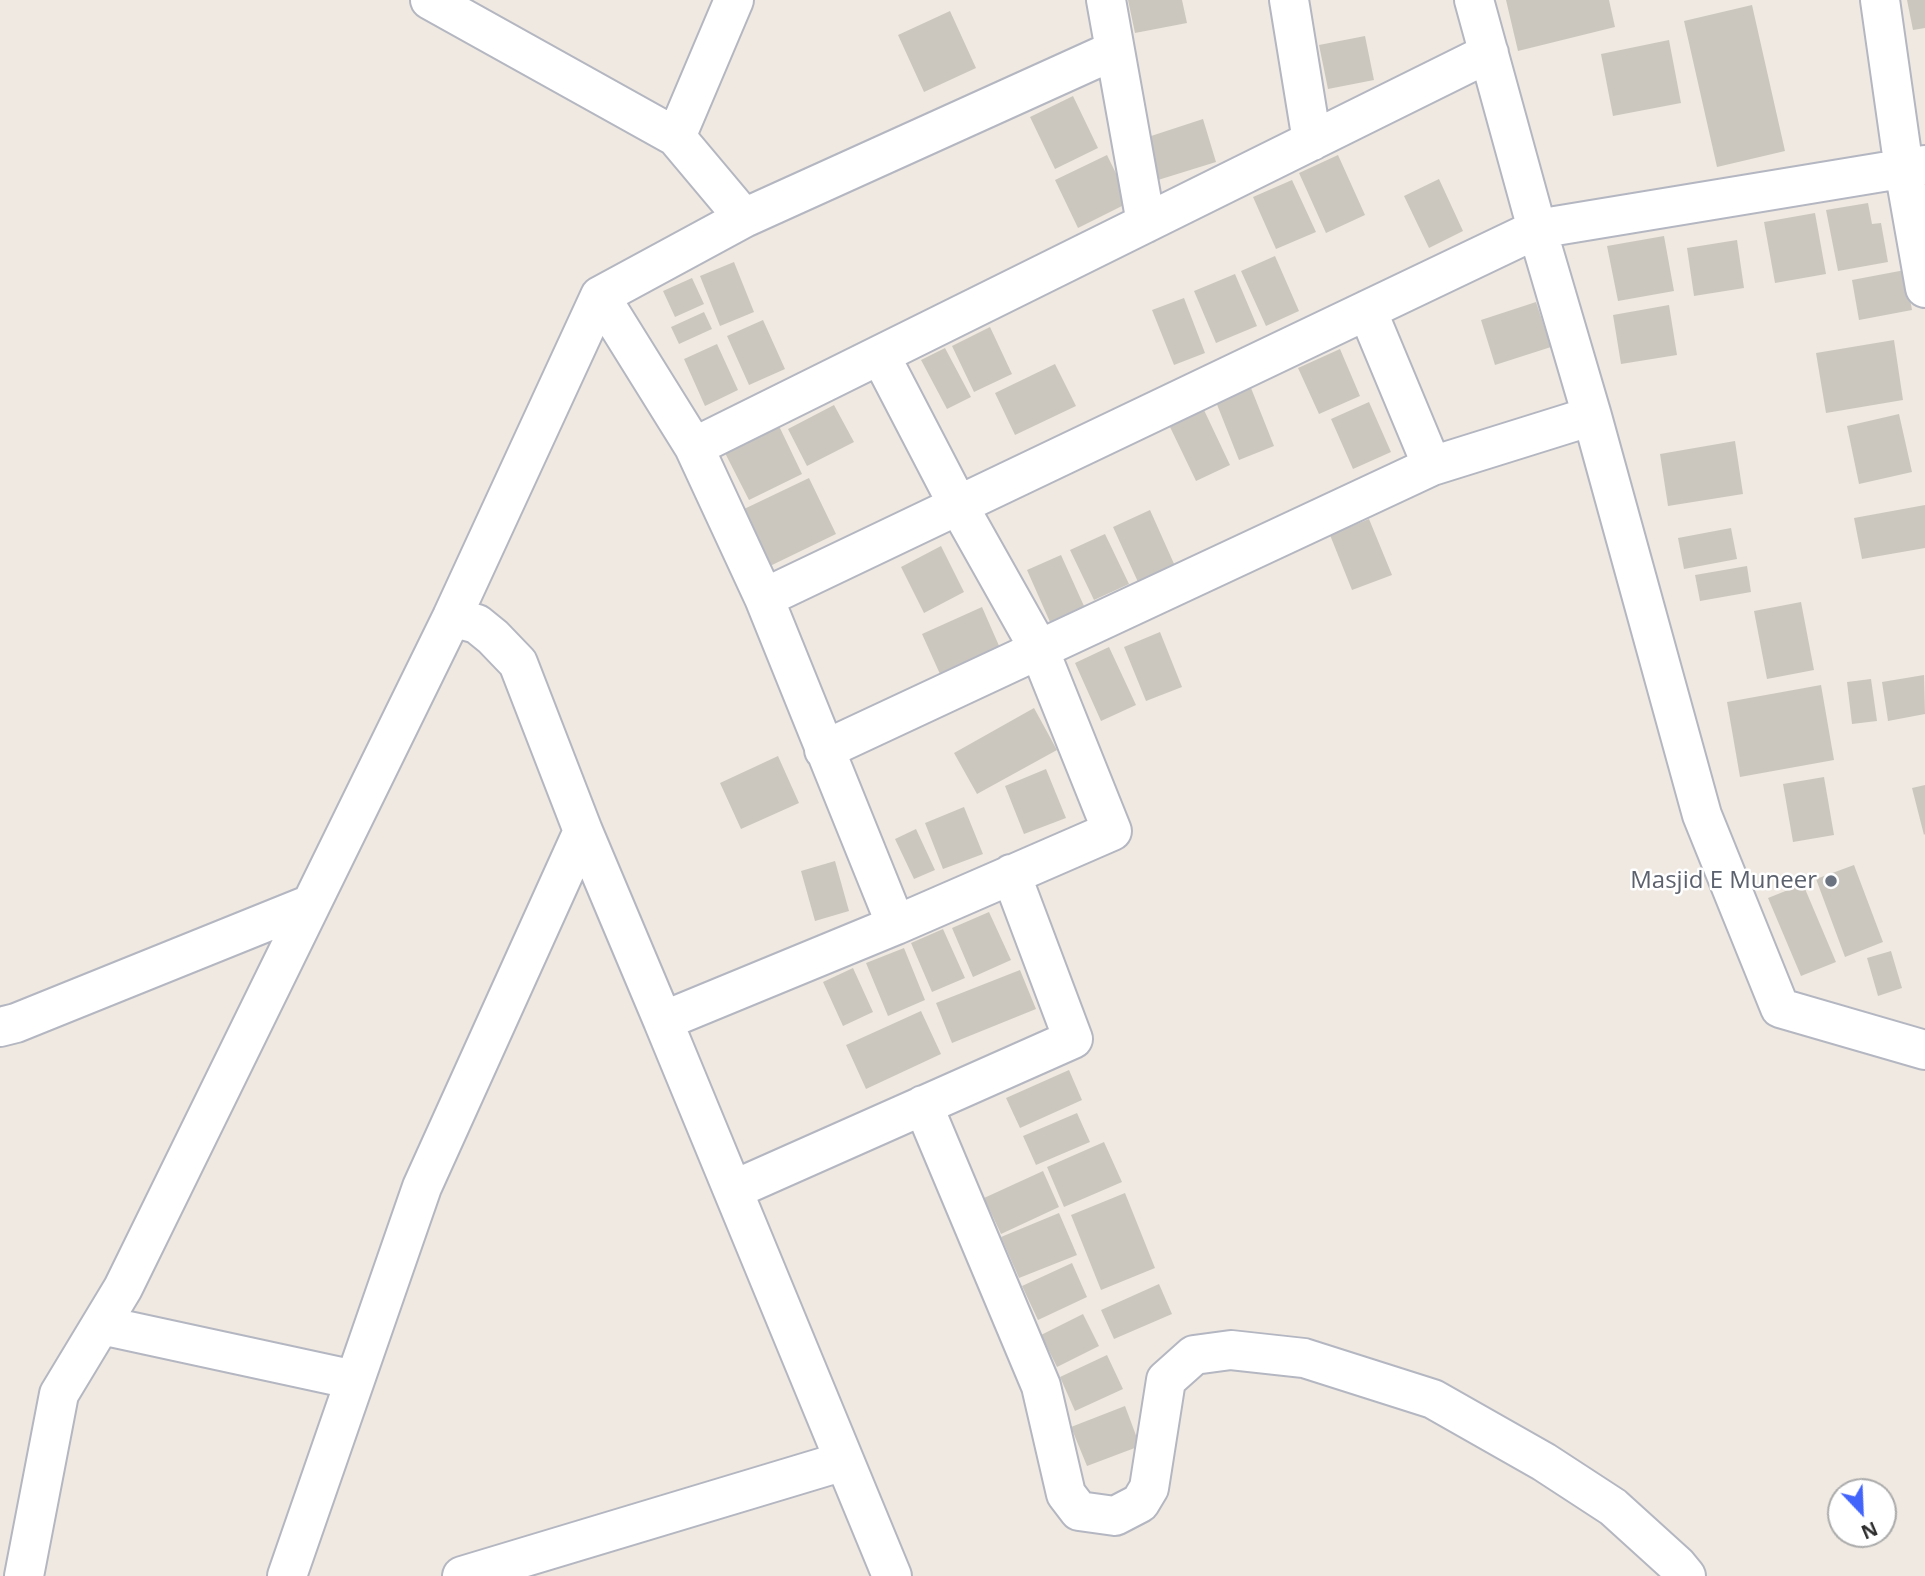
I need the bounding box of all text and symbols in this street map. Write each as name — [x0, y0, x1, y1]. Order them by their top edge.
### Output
place label: Masjid E Muneer — [1630, 867, 1817, 895]
marker: Masjid E Muneer — [1823, 873, 1839, 889]
north arrow — [1827, 1478, 1897, 1548]
text: N — [1857, 1516, 1882, 1545]

